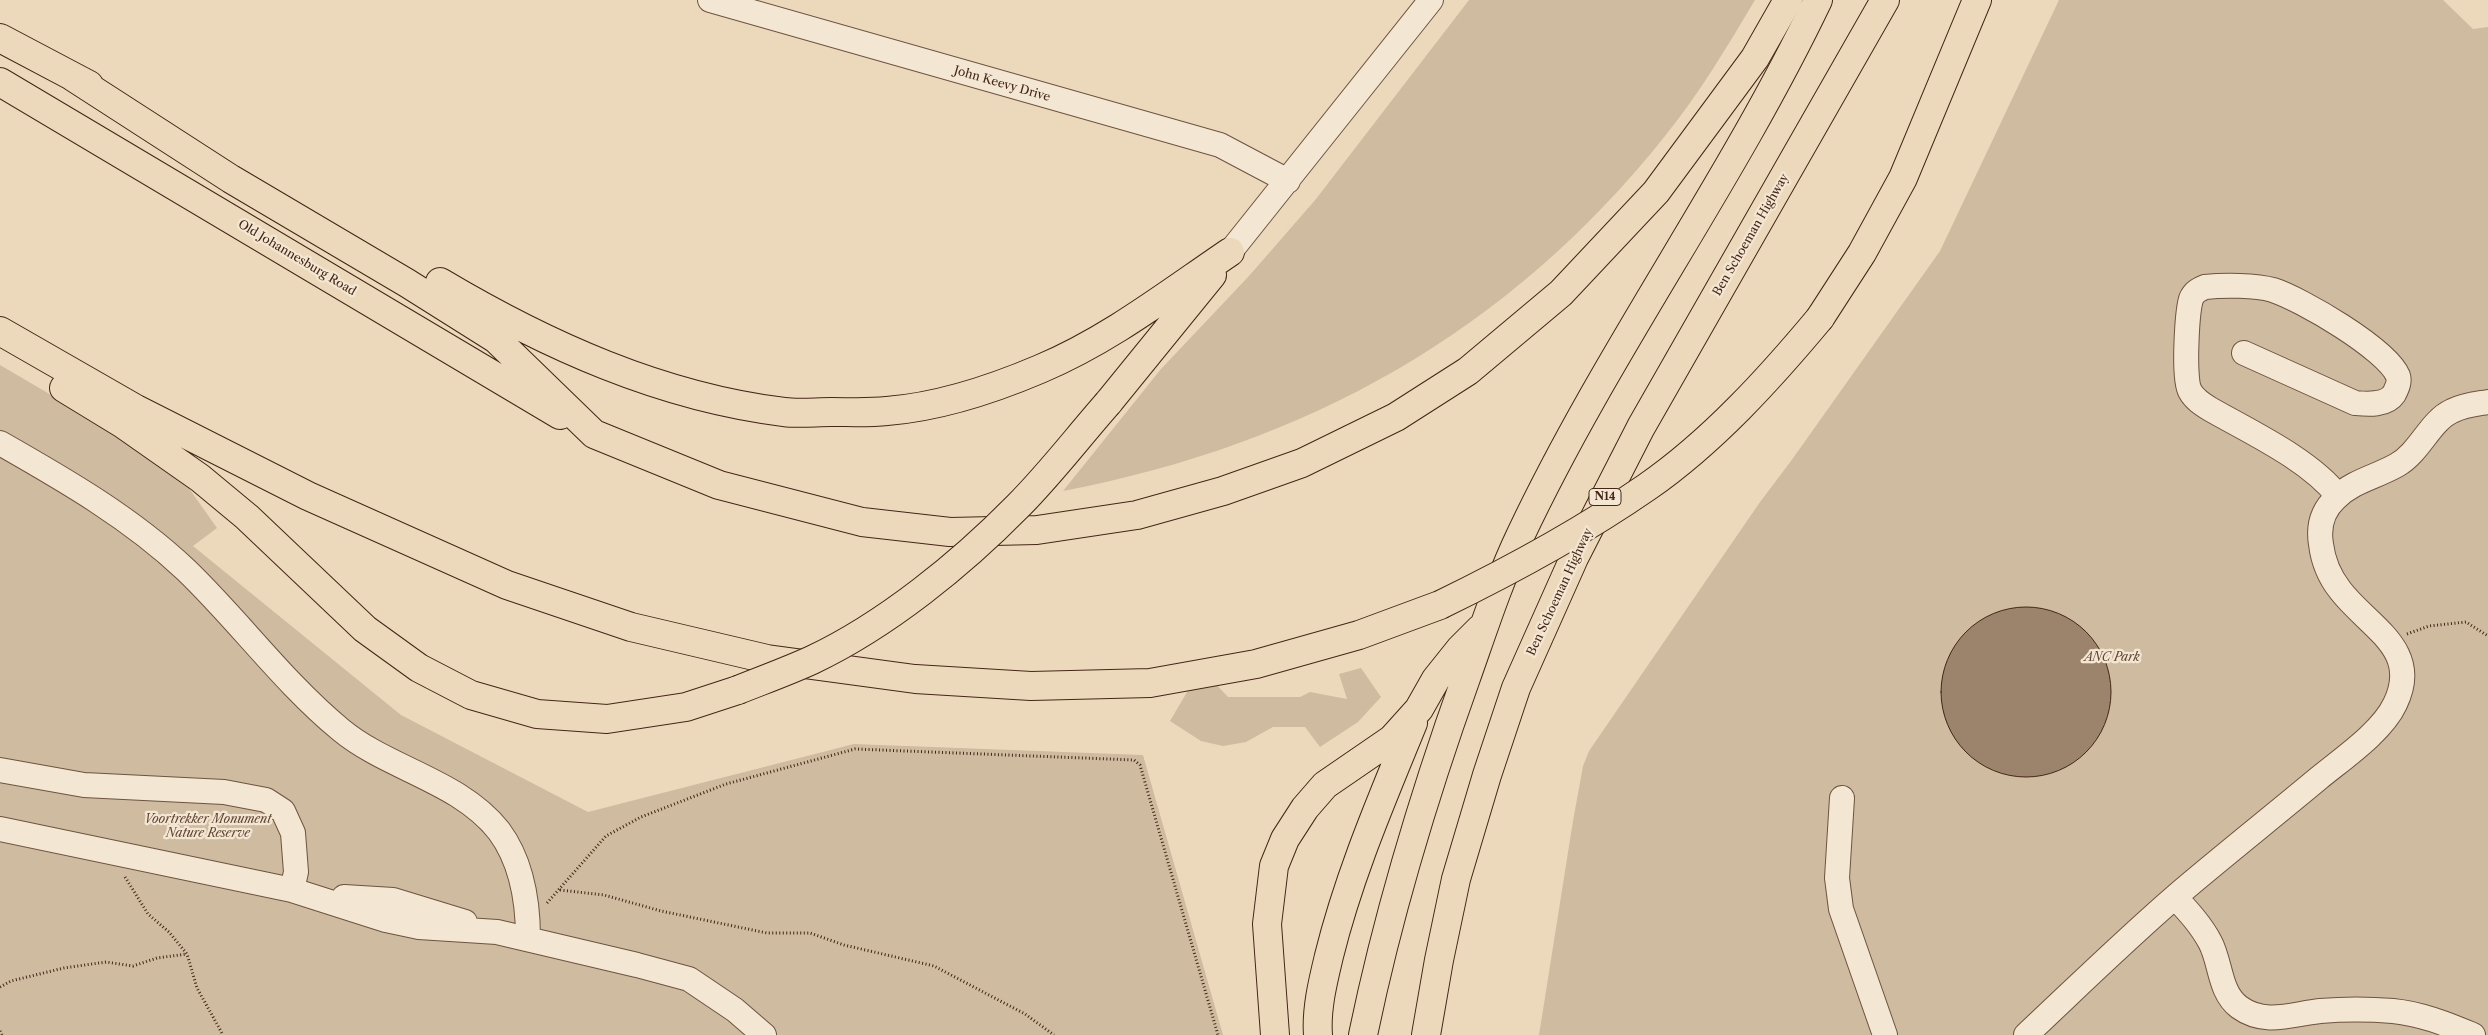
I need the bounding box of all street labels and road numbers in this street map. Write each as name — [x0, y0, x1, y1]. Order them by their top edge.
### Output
street label: John Keevy Drive — [952, 63, 1052, 105]
street label: Ben Schoeman Highway — [1710, 171, 1792, 299]
street label: Old Johannesburg Road — [235, 217, 359, 299]
road number: N14 — [1589, 488, 1621, 506]
street label: Ben Schoeman Highway — [1524, 526, 1596, 658]

